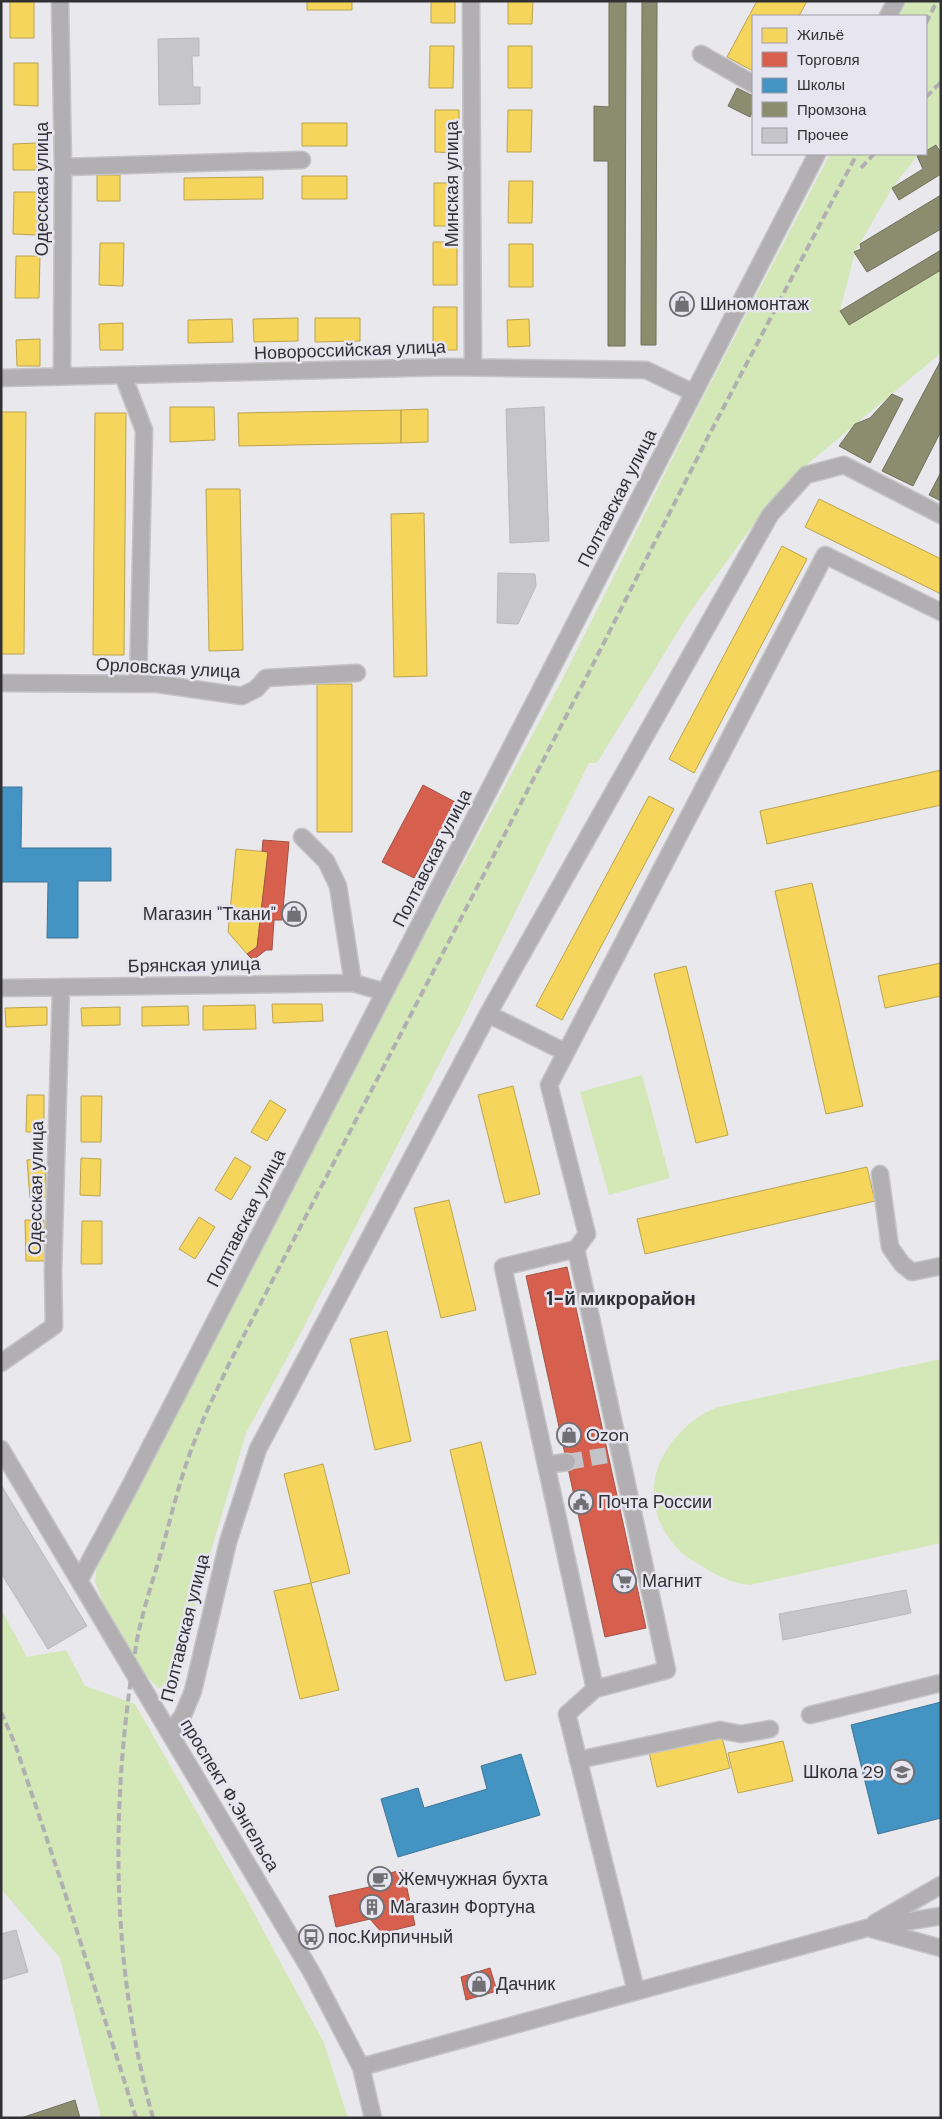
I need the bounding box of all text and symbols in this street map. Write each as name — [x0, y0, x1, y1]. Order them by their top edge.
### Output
legend — [752, 15, 927, 155]
text: Жильё — [797, 25, 844, 45]
text: Торговля — [797, 50, 860, 70]
text: Школы — [797, 75, 845, 95]
text: Промзона — [797, 100, 867, 120]
street label: Минская улица — [440, 120, 464, 247]
street label: Одесская улица — [30, 121, 54, 256]
text: Прочее — [797, 125, 849, 145]
shop icon: Шиномонтаж — [669, 291, 695, 317]
place label: Шиномонтаж — [700, 292, 809, 316]
street label: Новороссийская улица — [254, 335, 447, 365]
street label: Полтавская улица — [572, 424, 663, 571]
street label: Орловская улица — [95, 652, 242, 684]
street label: Полтавская улица — [387, 784, 478, 931]
shop icon: Магазин "Ткани" — [281, 901, 307, 927]
place label: Магазин "Ткани" — [143, 902, 276, 926]
street label: Брянская улица — [127, 952, 261, 978]
street label: Одесская улица — [23, 1120, 49, 1255]
street label: Полтавская улица — [201, 1144, 292, 1291]
district label: 1-й микрорайон — [546, 1286, 696, 1311]
shop icon: Ozon — [556, 1422, 582, 1448]
place label: Ozon — [586, 1423, 629, 1447]
public building icon: Почта России — [568, 1489, 594, 1515]
place label: Почта России — [598, 1490, 712, 1514]
street label: Полтавская улица — [155, 1551, 215, 1705]
supermarket icon: Магнит — [611, 1568, 637, 1594]
place label: Магнит — [642, 1569, 702, 1593]
street label: проспект Ф.Энгельса — [175, 1714, 286, 1877]
school or university icon: Школа 29 — [889, 1759, 915, 1785]
place label: Школа 29 — [803, 1760, 884, 1784]
cafe icon: Жемчужная бухта — [367, 1866, 393, 1892]
place label: Жемчужная бухта — [398, 1867, 549, 1891]
building icon: Магазин Фортуна — [359, 1894, 385, 1920]
place label: Магазин Фортуна — [390, 1895, 536, 1919]
bus stop icon: пос.Кирпичный — [298, 1924, 324, 1950]
place label: пос.Кирпичный — [328, 1925, 453, 1949]
shop icon: Дачник — [466, 1971, 492, 1997]
place label: Дачник — [496, 1972, 555, 1996]

